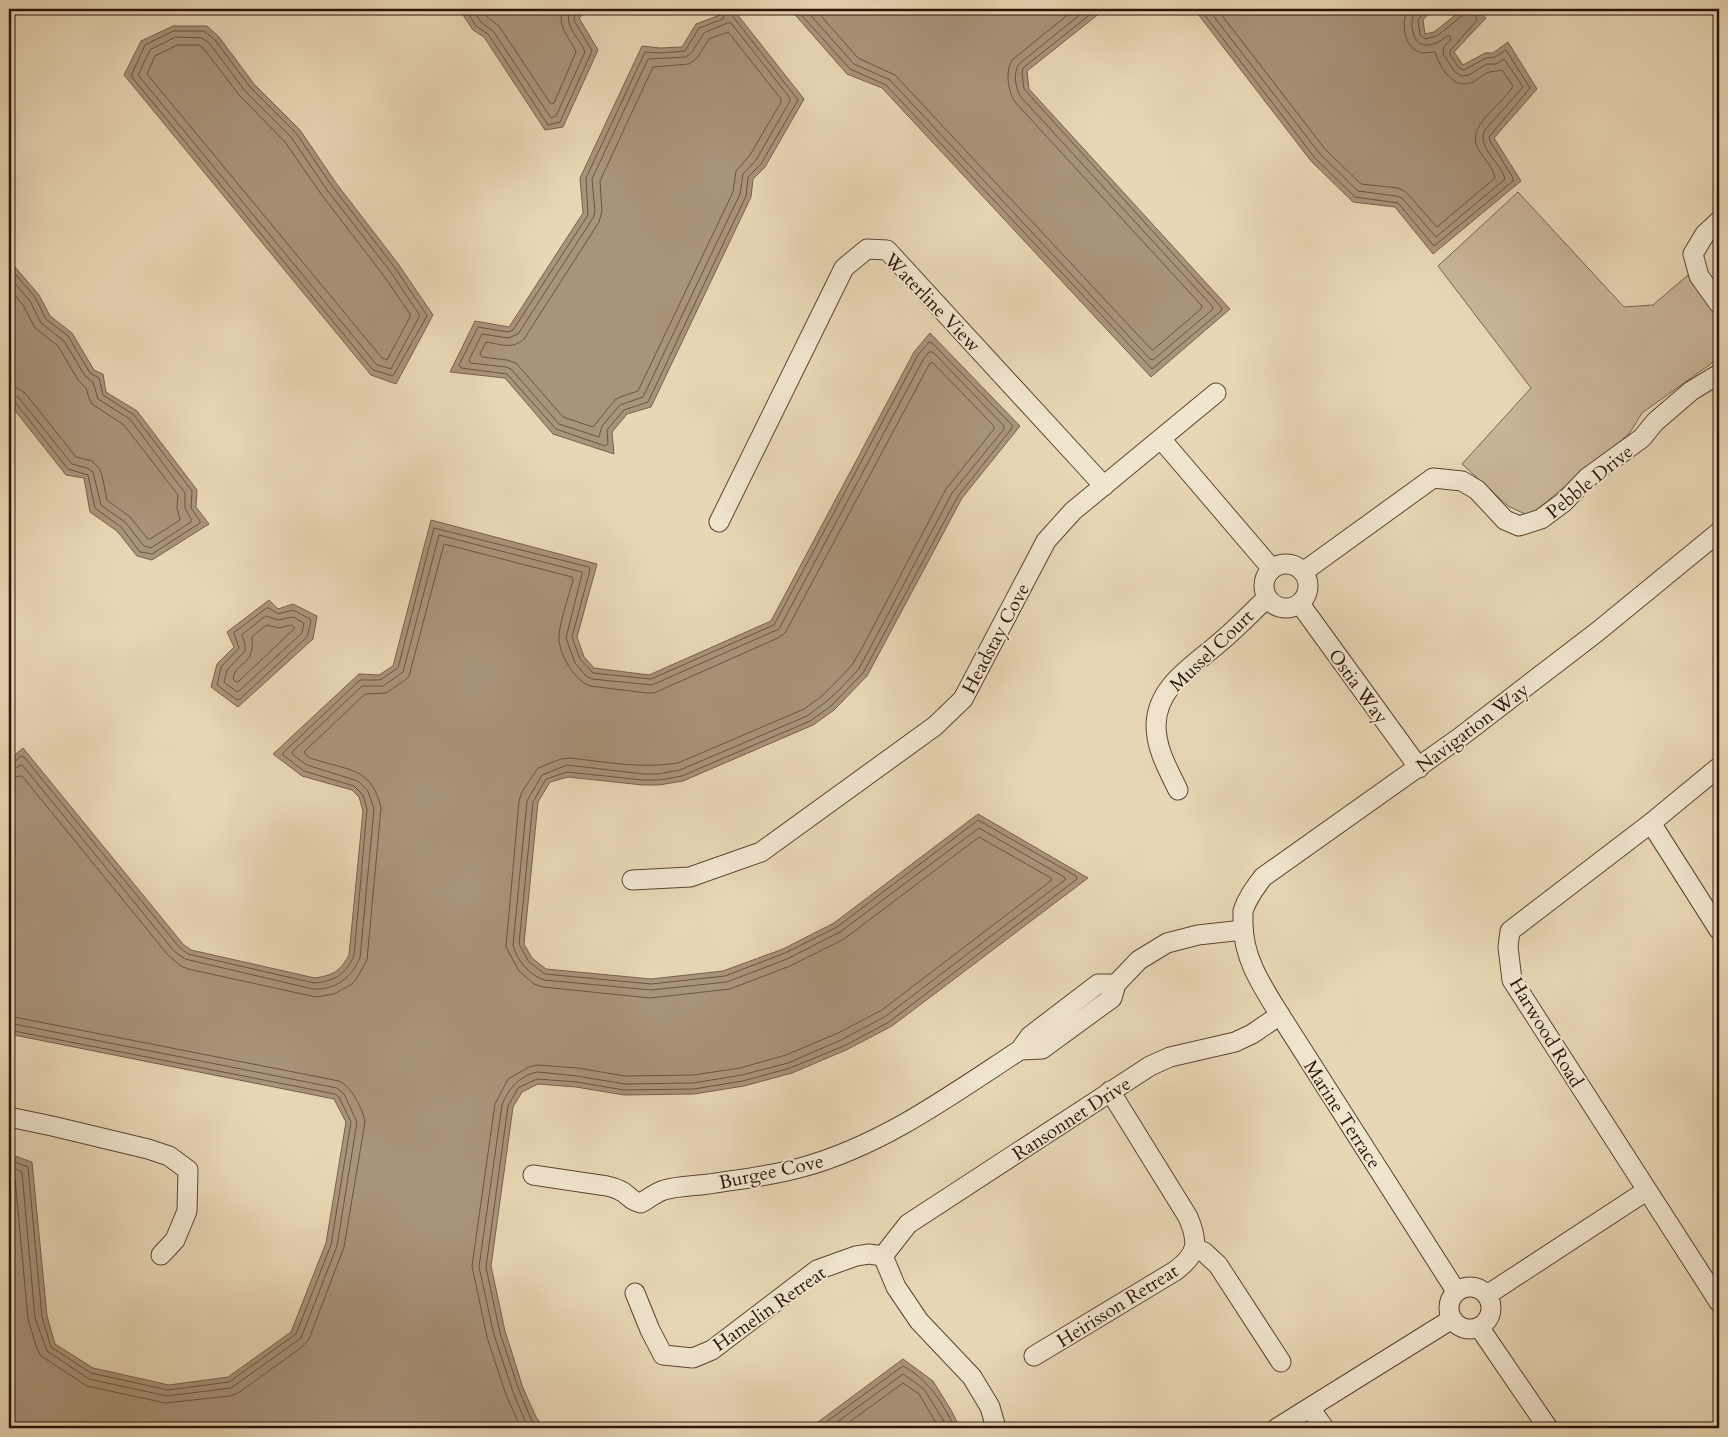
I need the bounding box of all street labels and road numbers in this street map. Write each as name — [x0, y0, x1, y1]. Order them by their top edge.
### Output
street label: Waterline View — [878, 247, 986, 358]
street label: Pebble Drive — [1541, 439, 1639, 525]
street label: Headstay Cove — [956, 579, 1036, 698]
street label: Mussel Court — [1164, 604, 1259, 698]
street label: Ostia Way — [1322, 644, 1394, 729]
street label: Navigation Way — [1411, 677, 1534, 779]
street label: Harwood Road — [1503, 973, 1589, 1092]
street label: Marine Terrace — [1297, 1055, 1387, 1174]
street label: Ransonnet Drive — [1007, 1071, 1136, 1167]
street label: Burgee Cove — [717, 1148, 826, 1196]
street label: Heirisson Retreat — [1052, 1258, 1183, 1354]
street label: Hamelin Retreat — [708, 1260, 831, 1357]

